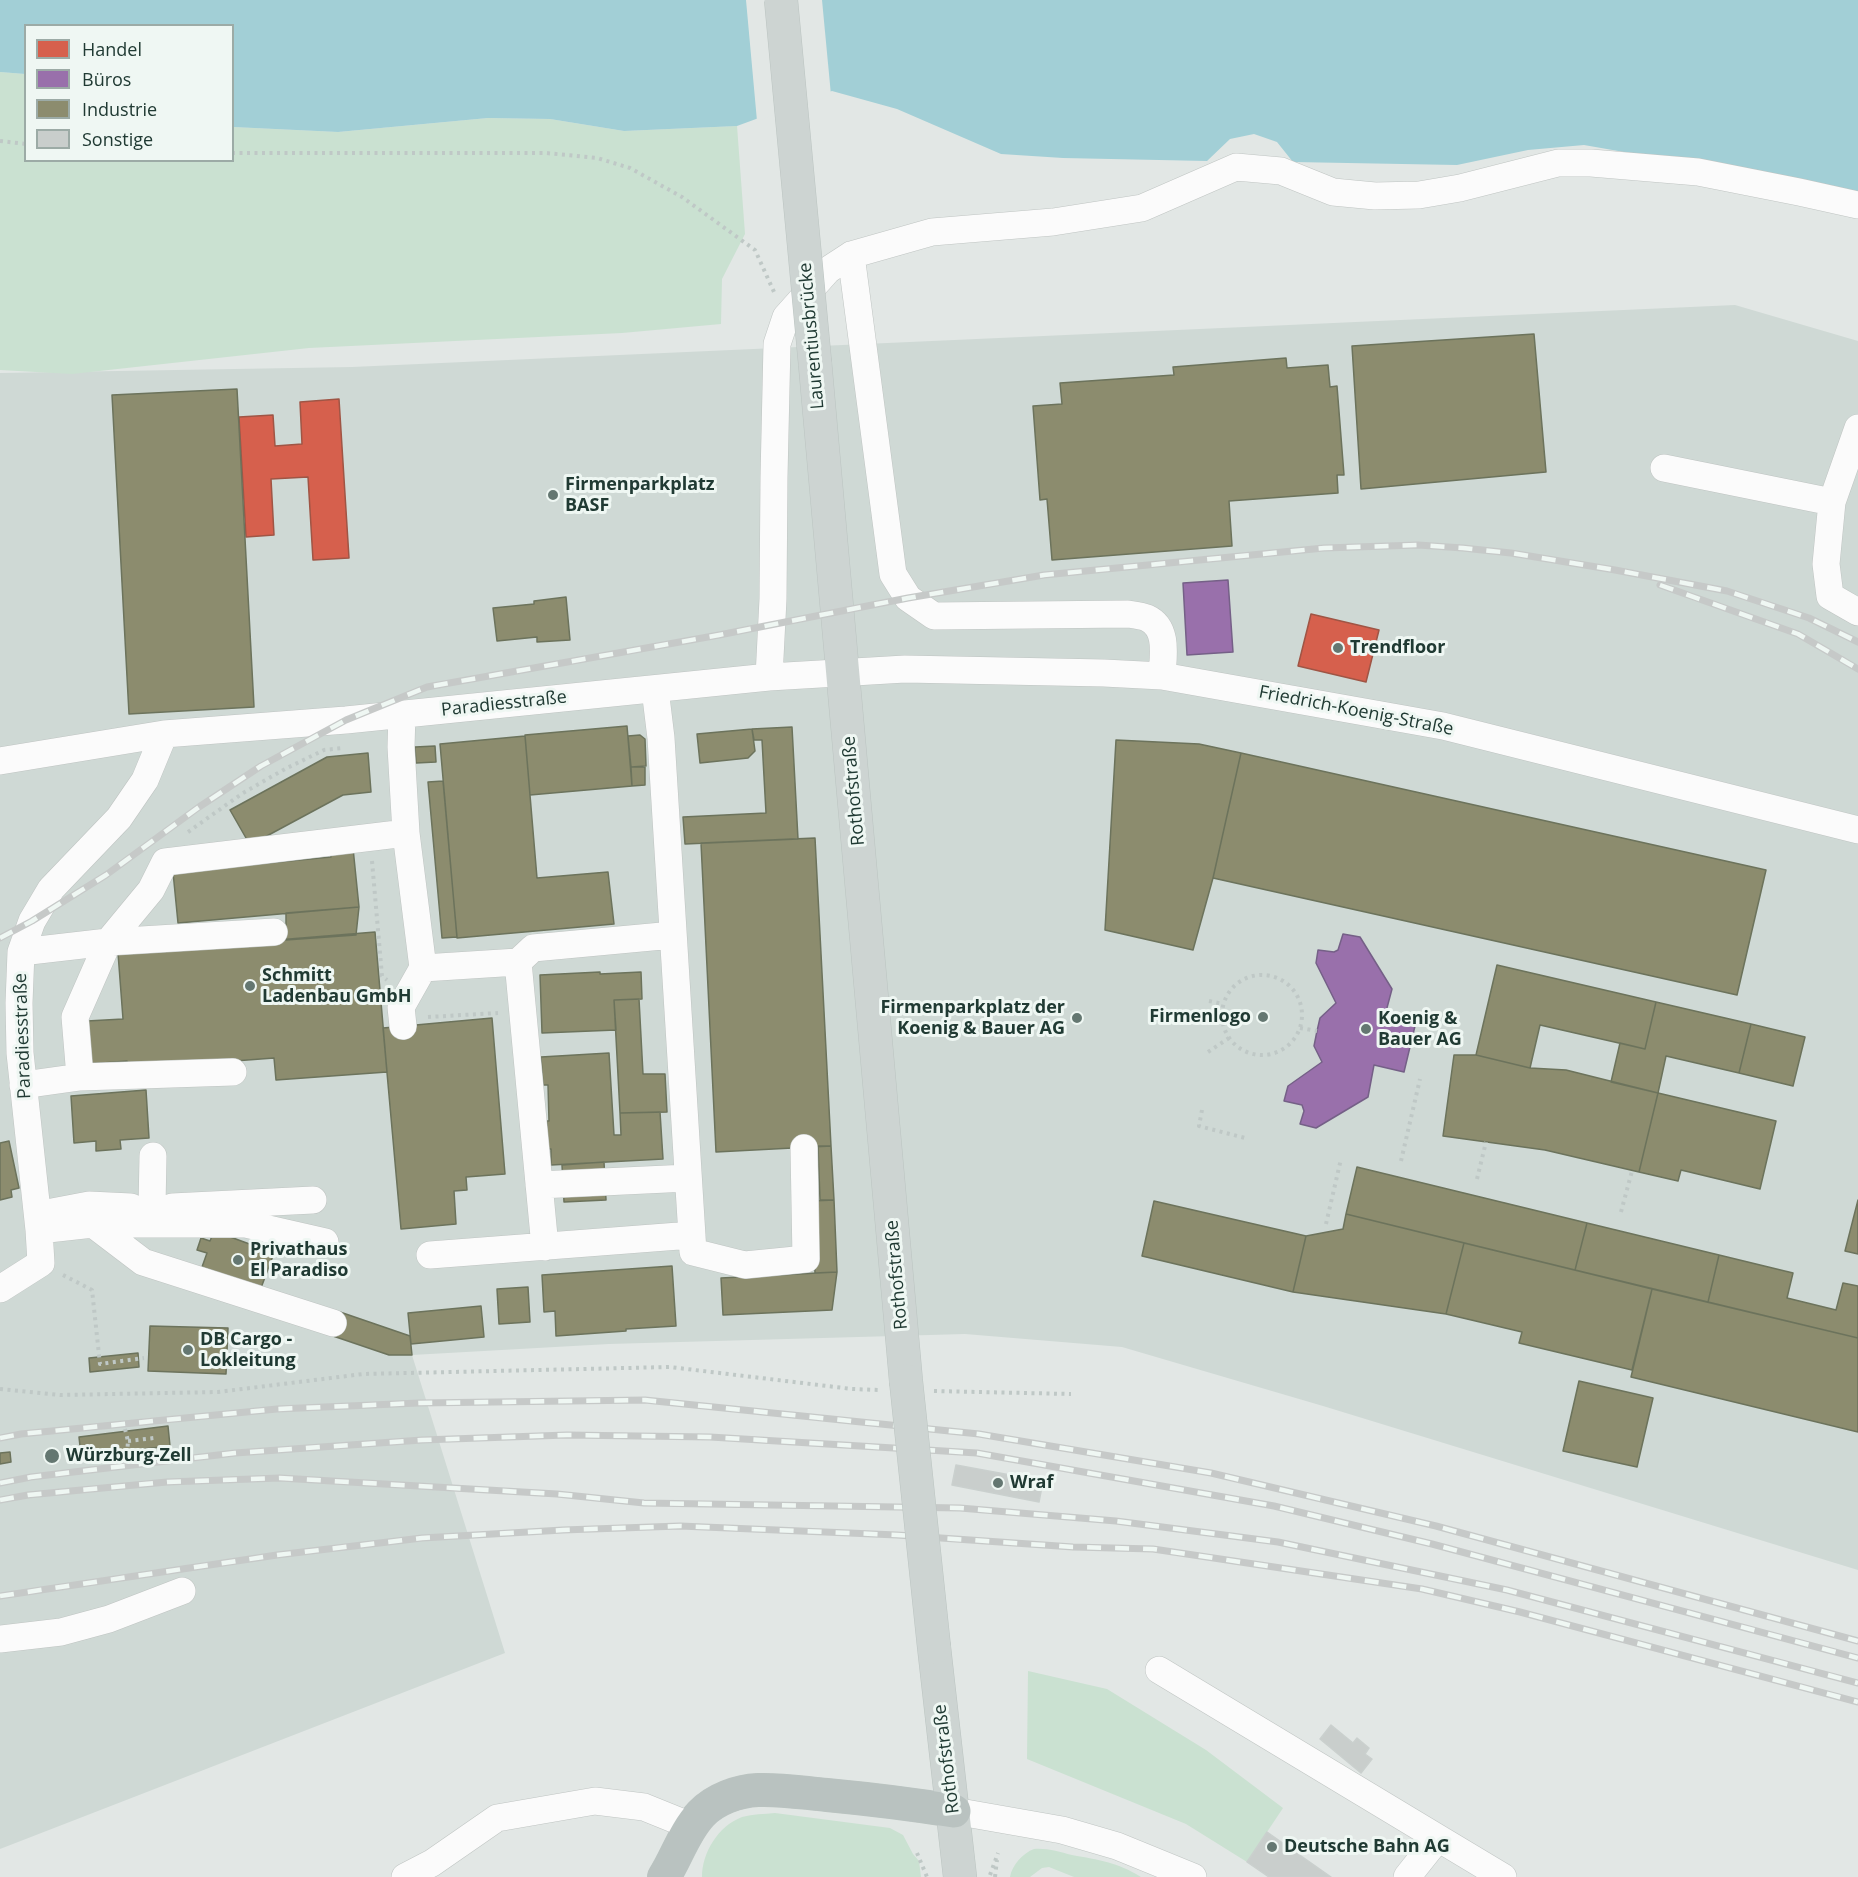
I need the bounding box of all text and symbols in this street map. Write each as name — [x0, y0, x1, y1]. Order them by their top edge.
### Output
legend — [24, 24, 234, 162]
text: Handel — [82, 37, 142, 61]
text: Büros — [82, 67, 131, 91]
text: Industrie — [82, 97, 157, 121]
text: Sonstige — [82, 127, 153, 151]
street label: Laurentiusbrücke — [795, 262, 829, 410]
place label: Firmenparkplatz BASF — [565, 474, 715, 516]
marker: Firmenparkplatz BASF — [546, 488, 560, 502]
place label: Trendfloor — [1350, 637, 1445, 659]
marker: Trendfloor — [1331, 641, 1345, 655]
street label: Friedrich-Koenig-Straße — [1257, 682, 1455, 740]
street label: Paradiesstraße — [440, 687, 568, 721]
street label: Rothofstraße — [838, 735, 870, 847]
place label: Schmitt Ladenbau GmbH — [262, 965, 412, 1008]
street label: Paradiesstraße — [10, 973, 36, 1099]
marker: Schmitt Ladenbau GmbH — [243, 979, 257, 993]
place label: Firmenparkplatz der Koenig & Bauer AG — [880, 997, 1065, 1040]
place label: Firmenlogo — [1149, 1006, 1251, 1028]
place label: Koenig & Bauer AG — [1378, 1008, 1462, 1050]
marker: Firmenlogo — [1256, 1010, 1270, 1024]
marker: Firmenparkplatz der Koenig & Bauer AG — [1070, 1011, 1084, 1025]
marker: Koenig & Bauer AG — [1359, 1022, 1373, 1036]
street label: Rothofstraße — [881, 1219, 913, 1331]
place label: Privathaus El Paradiso — [250, 1239, 348, 1282]
marker: Privathaus El Paradiso — [231, 1253, 245, 1267]
place label: DB Cargo - Lokleitung — [200, 1329, 296, 1372]
marker: DB Cargo - Lokleitung — [181, 1343, 195, 1357]
place label: Würzburg-Zell — [66, 1445, 192, 1467]
marker: Würzburg-Zell — [43, 1447, 61, 1465]
place label: Wraf — [1010, 1472, 1053, 1494]
marker: Wraf — [991, 1476, 1005, 1490]
street label: Rothofstraße — [930, 1703, 964, 1815]
place label: Deutsche Bahn AG — [1284, 1836, 1450, 1858]
marker: Deutsche Bahn AG — [1265, 1840, 1279, 1854]

